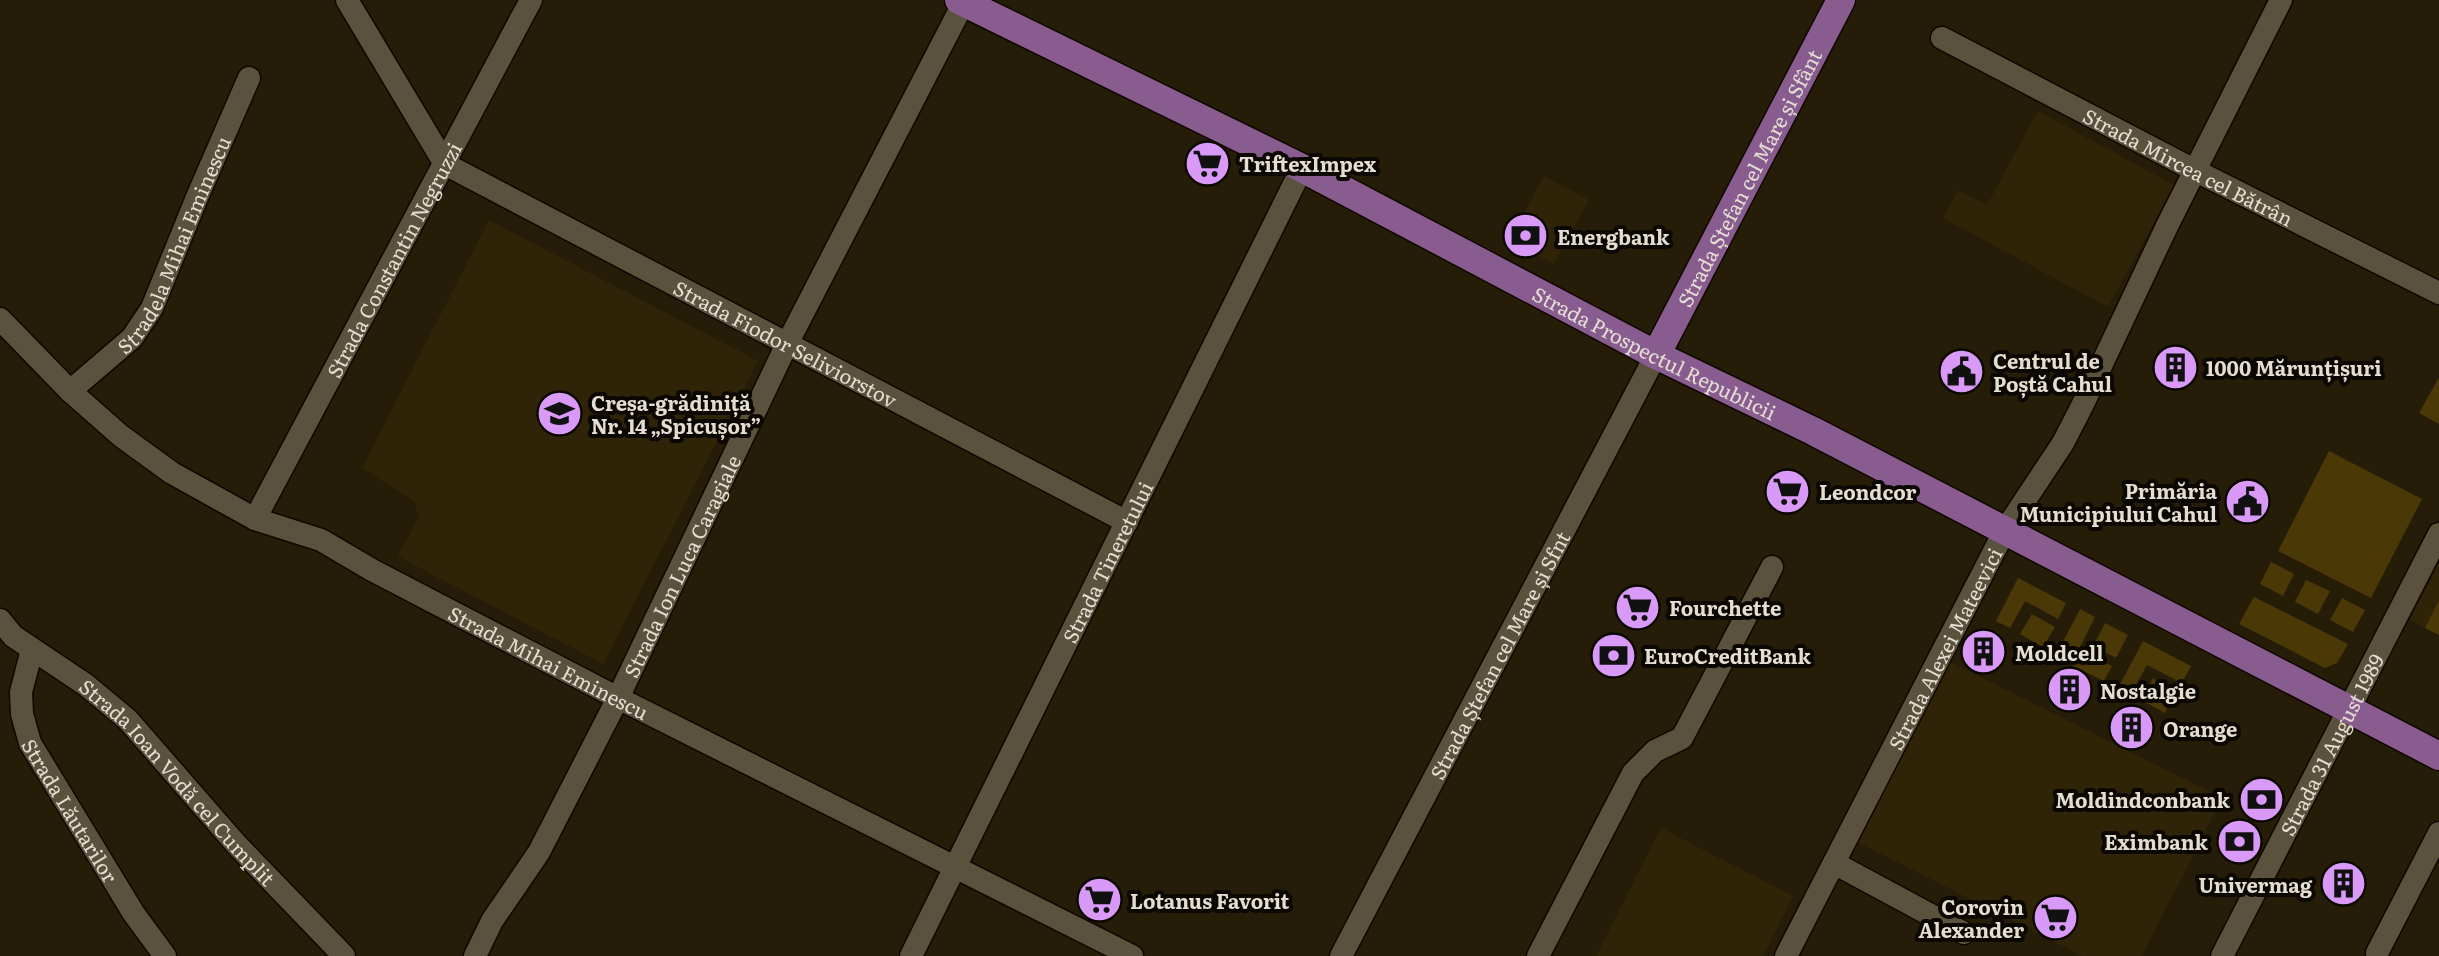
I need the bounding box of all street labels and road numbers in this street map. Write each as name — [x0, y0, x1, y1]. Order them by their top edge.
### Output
street label: Strada Ștefan cel Mare și Sfânt — [1669, 43, 1828, 312]
street label: Strada Mircea cel Bătrân — [2078, 100, 2299, 233]
street label: Stradela Mihai Eminescu — [110, 131, 237, 360]
street label: Strada Constantin Negruzzi — [318, 136, 468, 382]
street label: Strada Fiodor Seliviorstov — [669, 272, 903, 414]
street label: Strada Prospectul Republicii — [1528, 278, 1782, 426]
street label: Strada Ion Luca Caragiale — [615, 450, 747, 682]
street label: Strada Tineretului — [1054, 476, 1159, 648]
street label: Strada Ștefan cel Mare și Sfnt — [1421, 525, 1576, 784]
street label: Strada Alexei Mateevici — [1880, 542, 2009, 755]
street label: Strada Mihai Eminescu — [444, 598, 654, 726]
street label: Strada 31 August 1989 — [2272, 648, 2390, 841]
street label: Strada Ioan Vodă cel Cumplit — [73, 671, 283, 892]
street label: Strada Lăutarilor — [15, 732, 126, 888]

